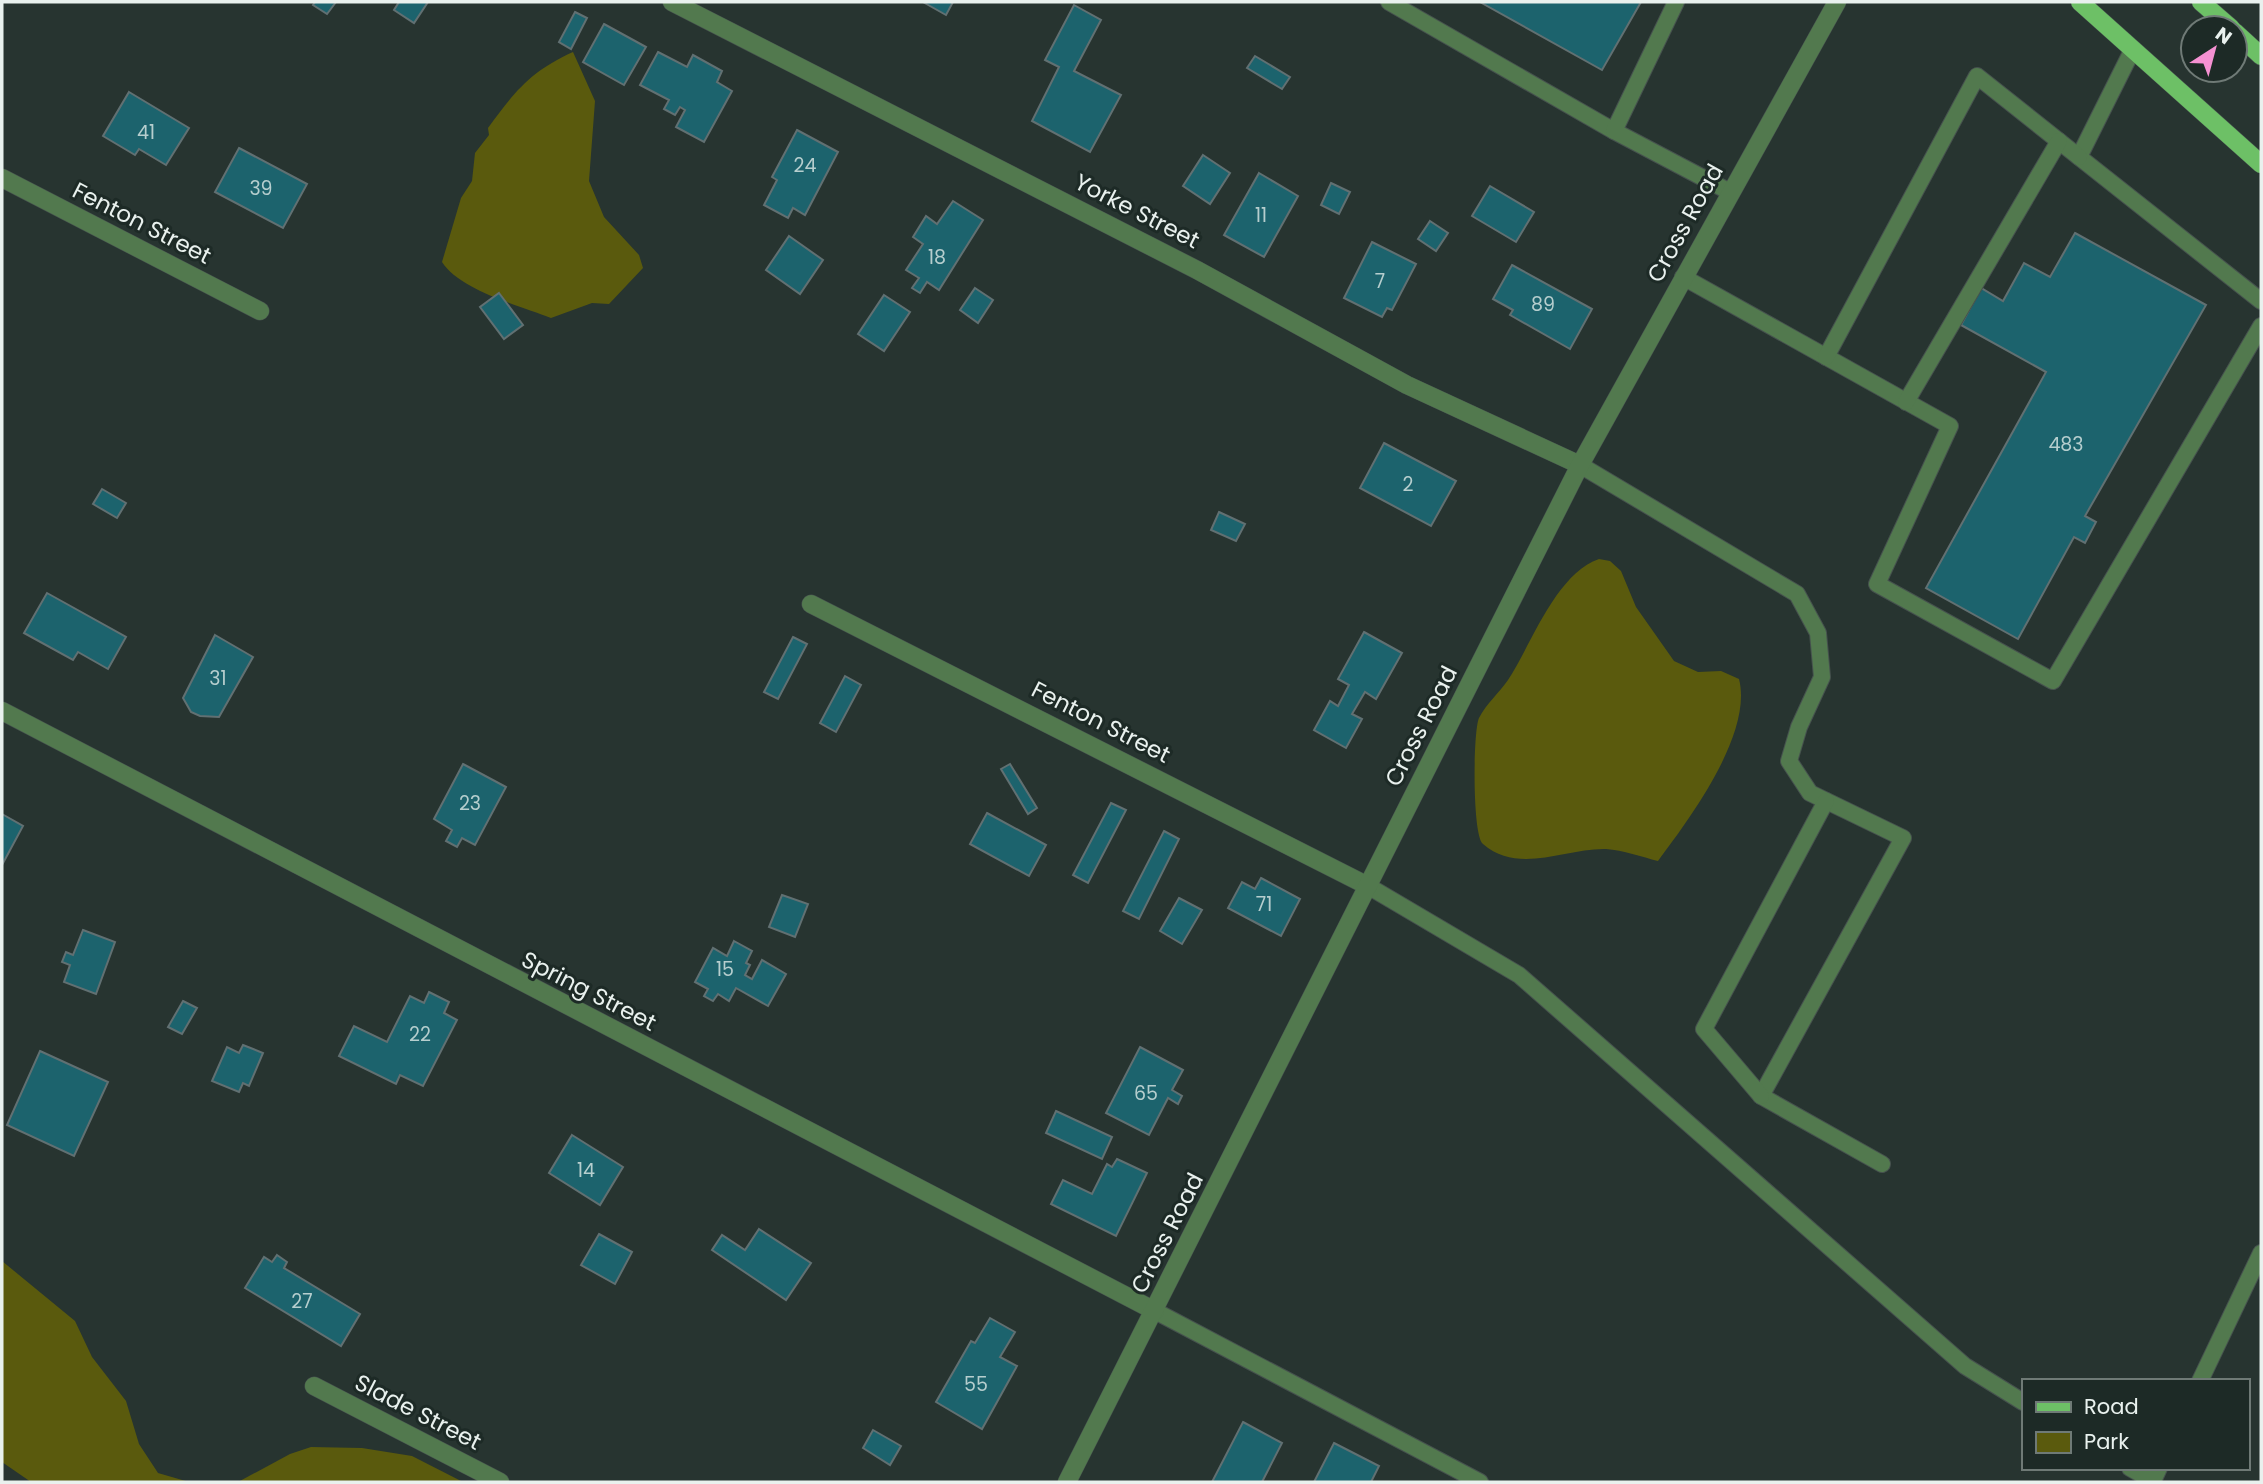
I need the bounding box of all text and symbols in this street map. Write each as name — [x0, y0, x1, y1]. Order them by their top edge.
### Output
north arrow — [2179, 14, 2249, 84]
text: N — [2210, 21, 2237, 51]
house number: 41 — [137, 119, 155, 146]
house number: 24 — [794, 152, 816, 179]
street label: Cross Road — [1639, 158, 1731, 288]
street label: Yorke Street — [1069, 166, 1205, 256]
street label: Fenton Street — [67, 174, 217, 272]
house number: 39 — [249, 175, 273, 202]
house number: 11 — [1255, 202, 1267, 229]
house number: 18 — [928, 244, 946, 271]
house number: 7 — [1375, 268, 1385, 295]
house number: 89 — [1531, 291, 1555, 318]
house number: 483 — [2048, 431, 2084, 458]
house number: 2 — [1403, 471, 1414, 498]
street label: Cross Road — [1377, 660, 1465, 792]
house number: 31 — [209, 665, 227, 692]
street label: Fenton Street — [1026, 673, 1176, 771]
house number: 23 — [459, 790, 481, 817]
house number: 71 — [1256, 891, 1272, 918]
street label: Spring Street — [516, 943, 662, 1039]
house number: 15 — [716, 956, 734, 983]
house number: 22 — [409, 1021, 431, 1048]
house number: 65 — [1134, 1080, 1158, 1107]
house number: 14 — [577, 1157, 595, 1184]
street label: Cross Road — [1123, 1167, 1211, 1299]
house number: 27 — [291, 1288, 313, 1315]
street label: Slade Street — [349, 1366, 487, 1458]
house number: 55 — [964, 1371, 988, 1398]
legend — [2022, 1379, 2249, 1470]
text: Road — [2084, 1392, 2139, 1421]
text: Park — [2084, 1427, 2129, 1456]

